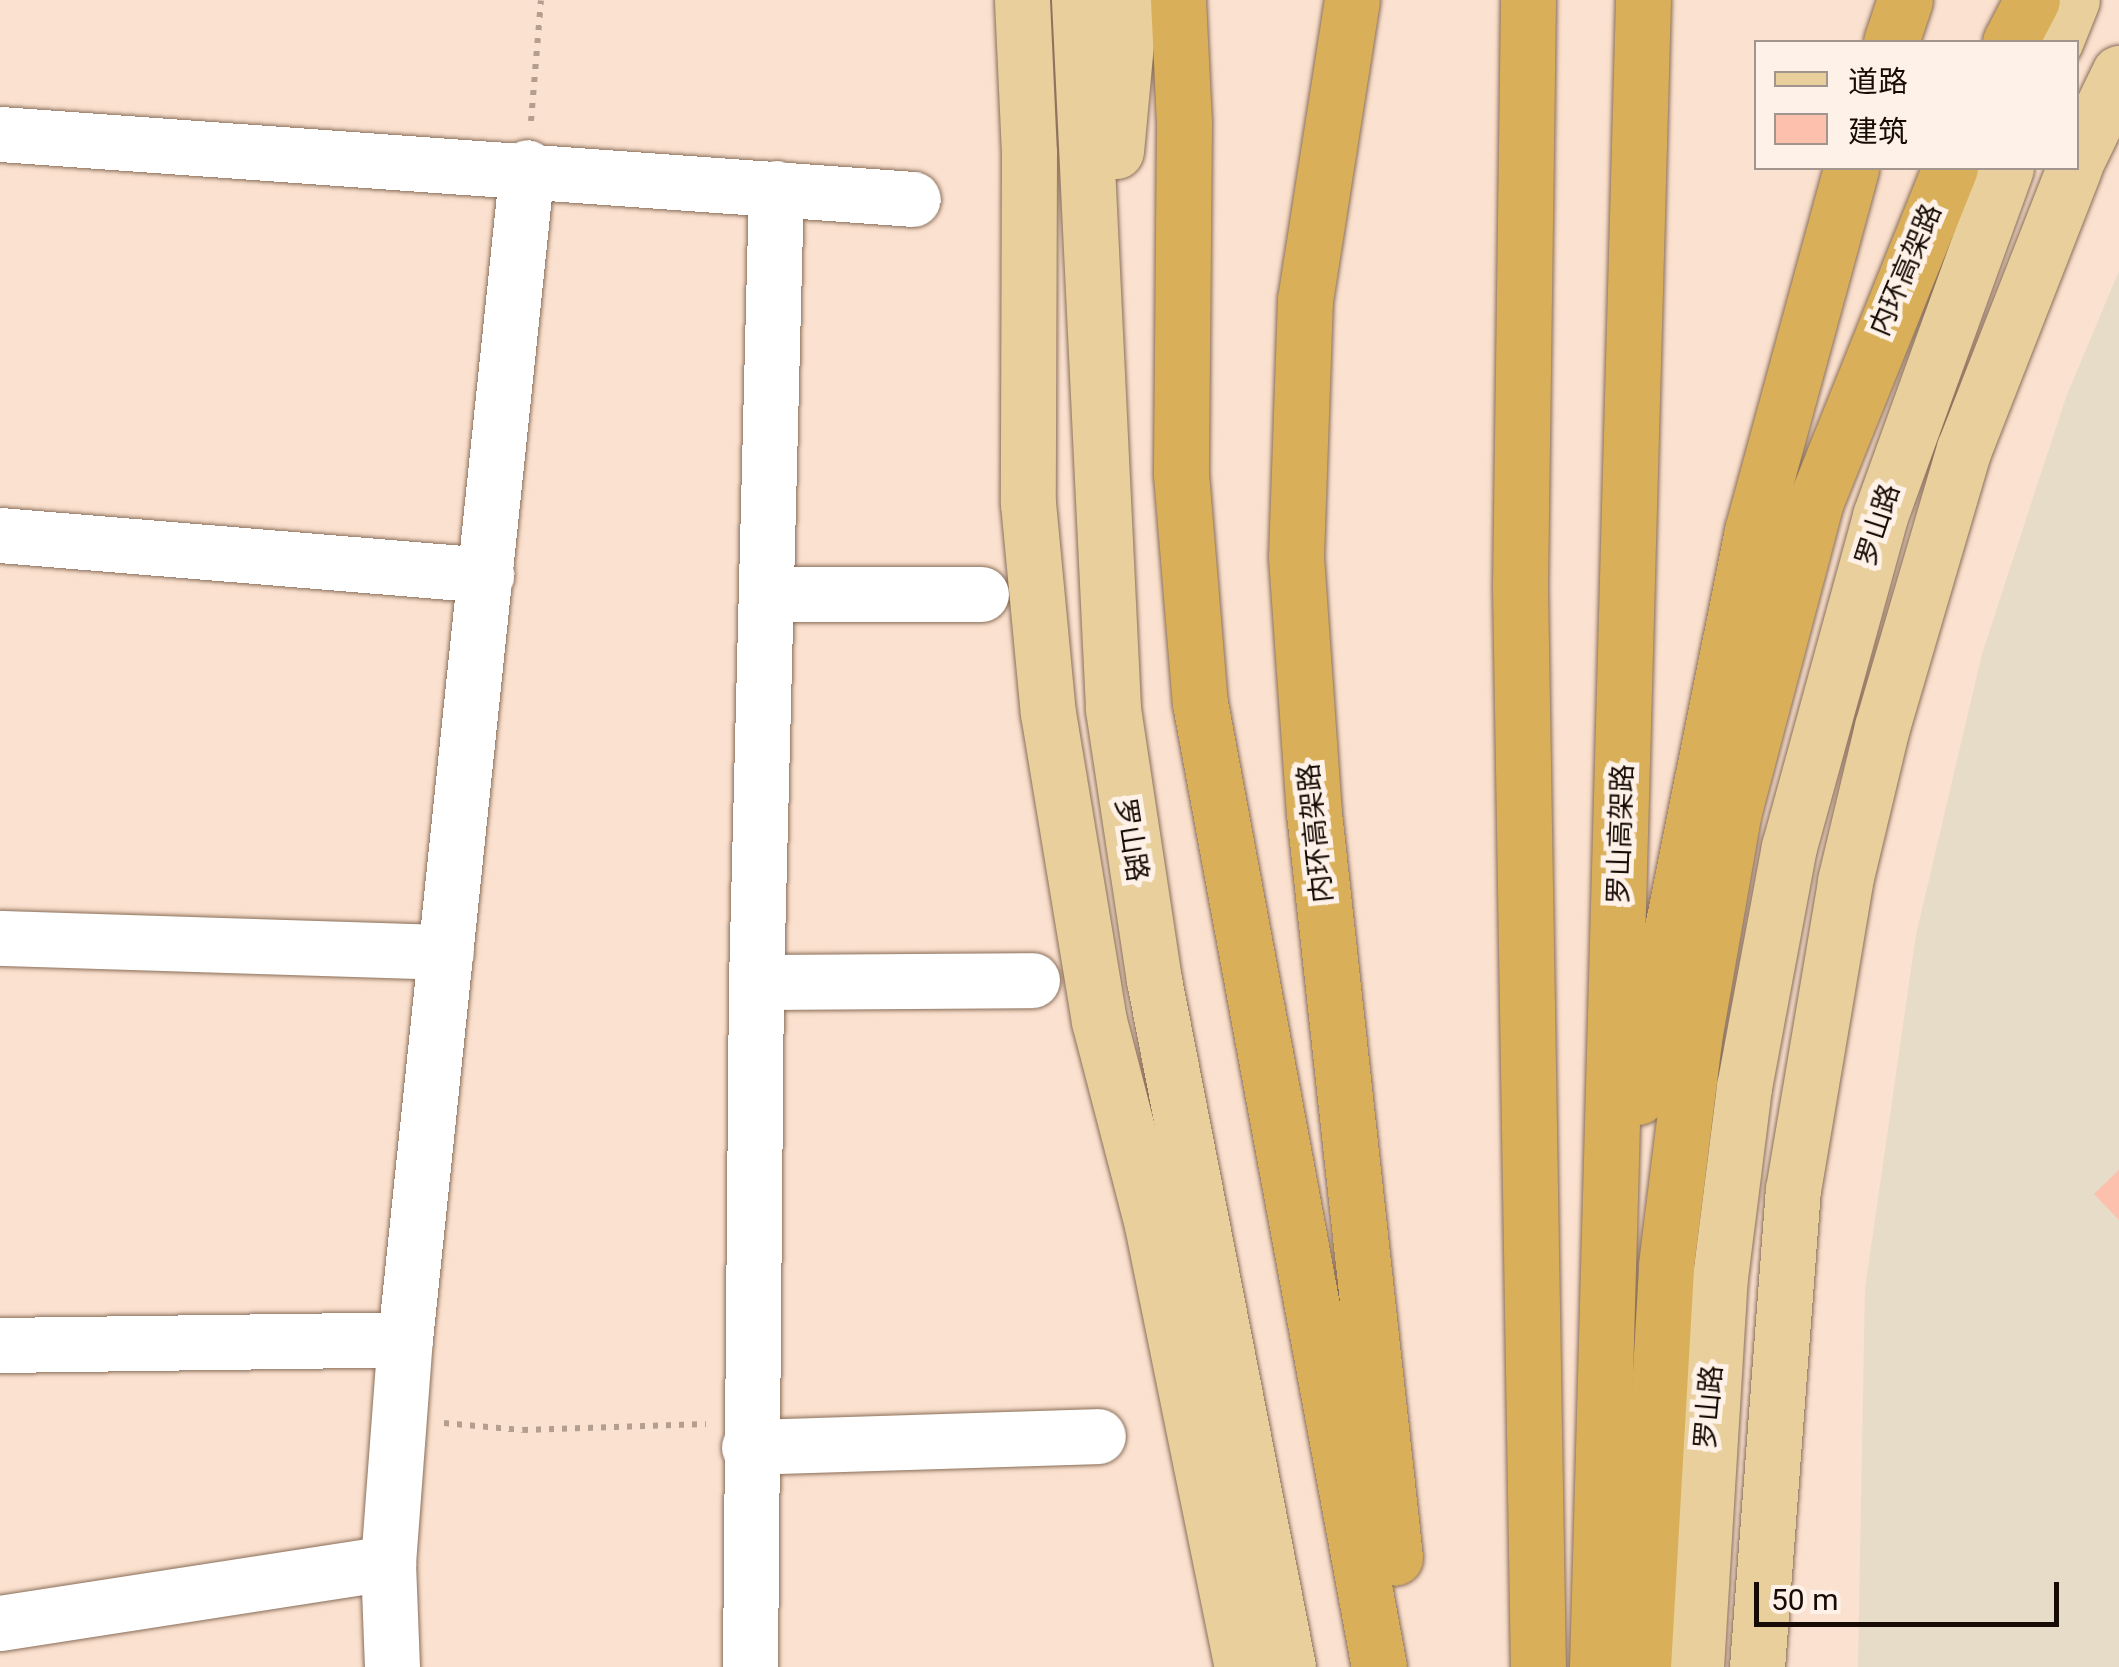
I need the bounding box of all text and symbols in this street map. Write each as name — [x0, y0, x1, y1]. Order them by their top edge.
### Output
legend — [1754, 40, 2079, 170]
text: 道路 — [1848, 64, 1908, 99]
text: 建筑 — [1848, 114, 1908, 149]
street label: 内环高架路 — [1863, 199, 1949, 341]
street label: 罗山路 — [1849, 480, 1907, 570]
street label: 内环高架路 — [1292, 762, 1340, 904]
street label: 罗山高架路 — [1602, 763, 1640, 905]
street label: 罗山路 — [1108, 796, 1154, 884]
street label: 罗山路 — [1689, 1364, 1729, 1450]
scale bar — [1759, 1562, 2064, 1624]
text: 50 m — [1771, 1582, 1838, 1617]

